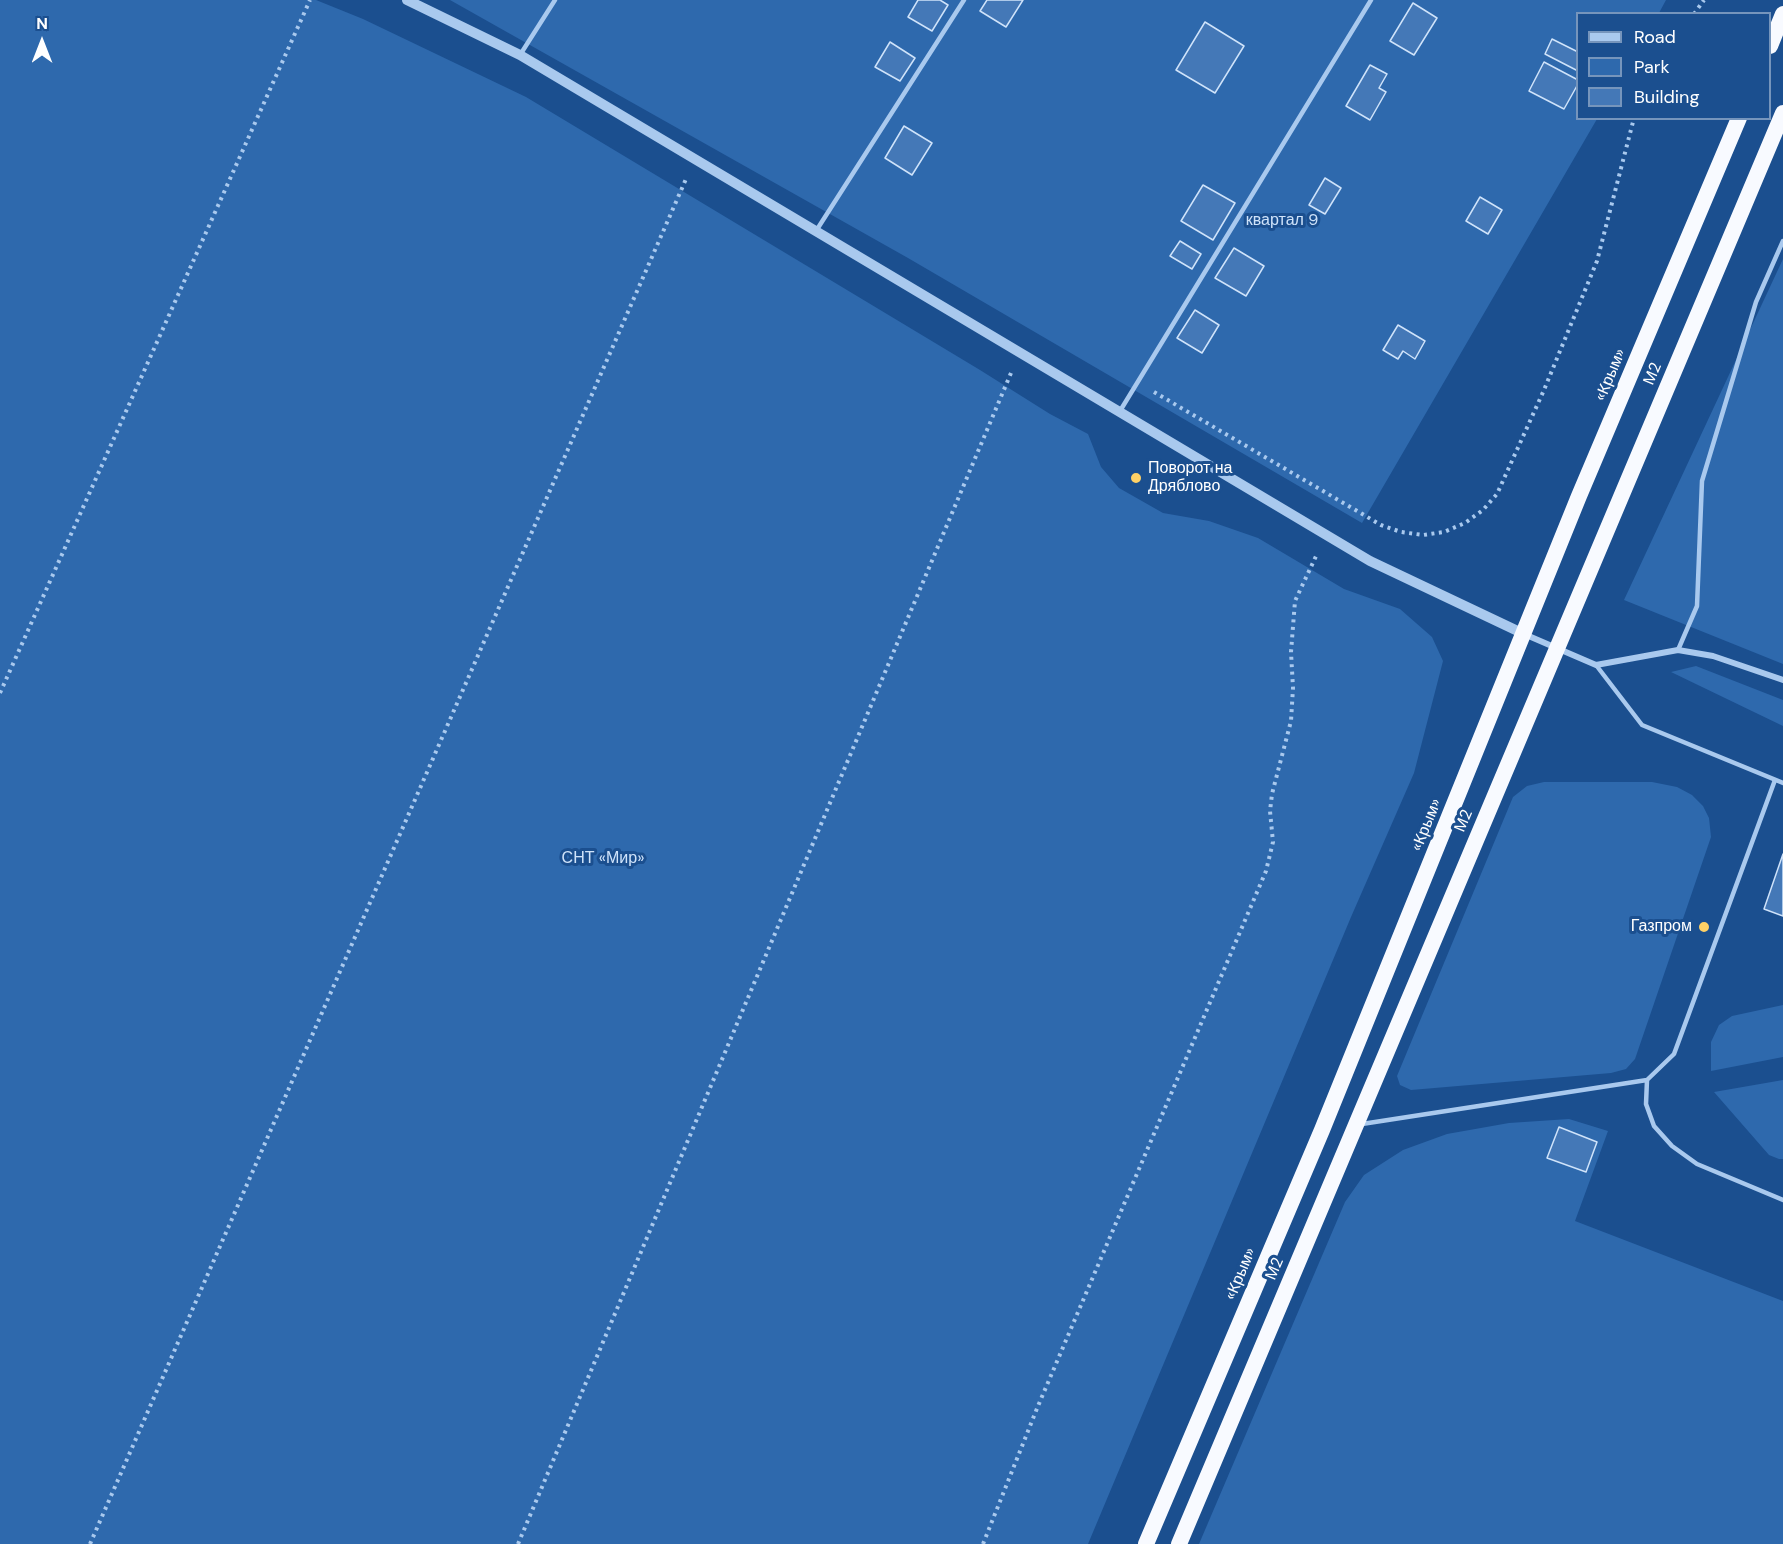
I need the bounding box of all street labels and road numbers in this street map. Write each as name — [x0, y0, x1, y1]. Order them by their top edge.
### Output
street label: «Крым» — [1591, 346, 1631, 404]
street label: М2 — [1640, 360, 1666, 388]
street label: «Крым» — [1408, 796, 1446, 854]
street label: М2 — [1451, 807, 1477, 835]
street label: «Крым» — [1221, 1245, 1261, 1303]
street label: М2 — [1262, 1255, 1288, 1283]

